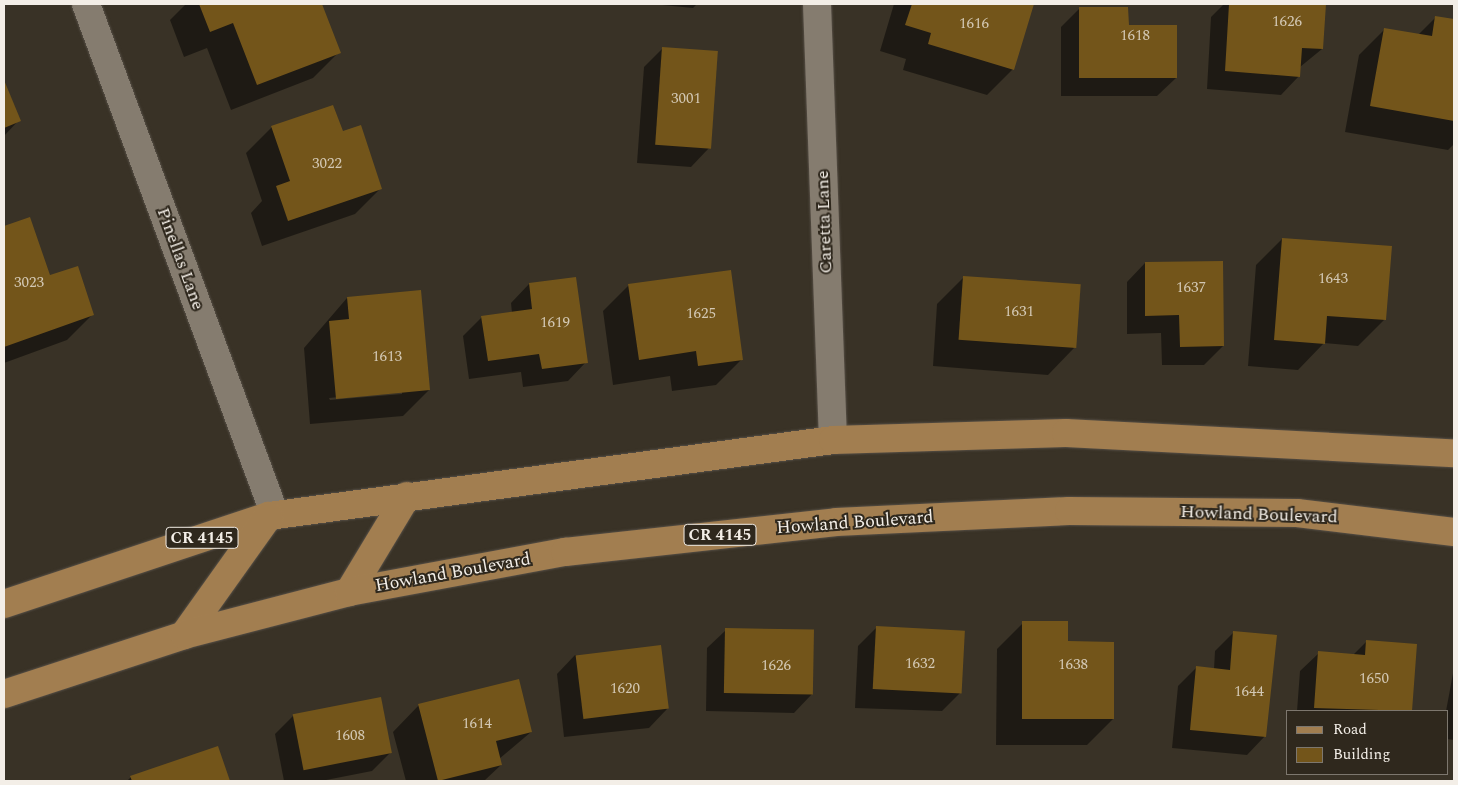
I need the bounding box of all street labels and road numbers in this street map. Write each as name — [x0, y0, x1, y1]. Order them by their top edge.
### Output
street label: Caretta Lane — [812, 170, 838, 274]
street label: Pinellas Lane — [151, 205, 209, 313]
street label: Howland Boulevard — [1180, 501, 1338, 529]
street label: Howland Boulevard — [776, 507, 934, 539]
road number: CR 4145 — [682, 522, 758, 548]
road number: CR 4145 — [164, 524, 240, 552]
street label: Howland Boulevard — [374, 549, 532, 597]

